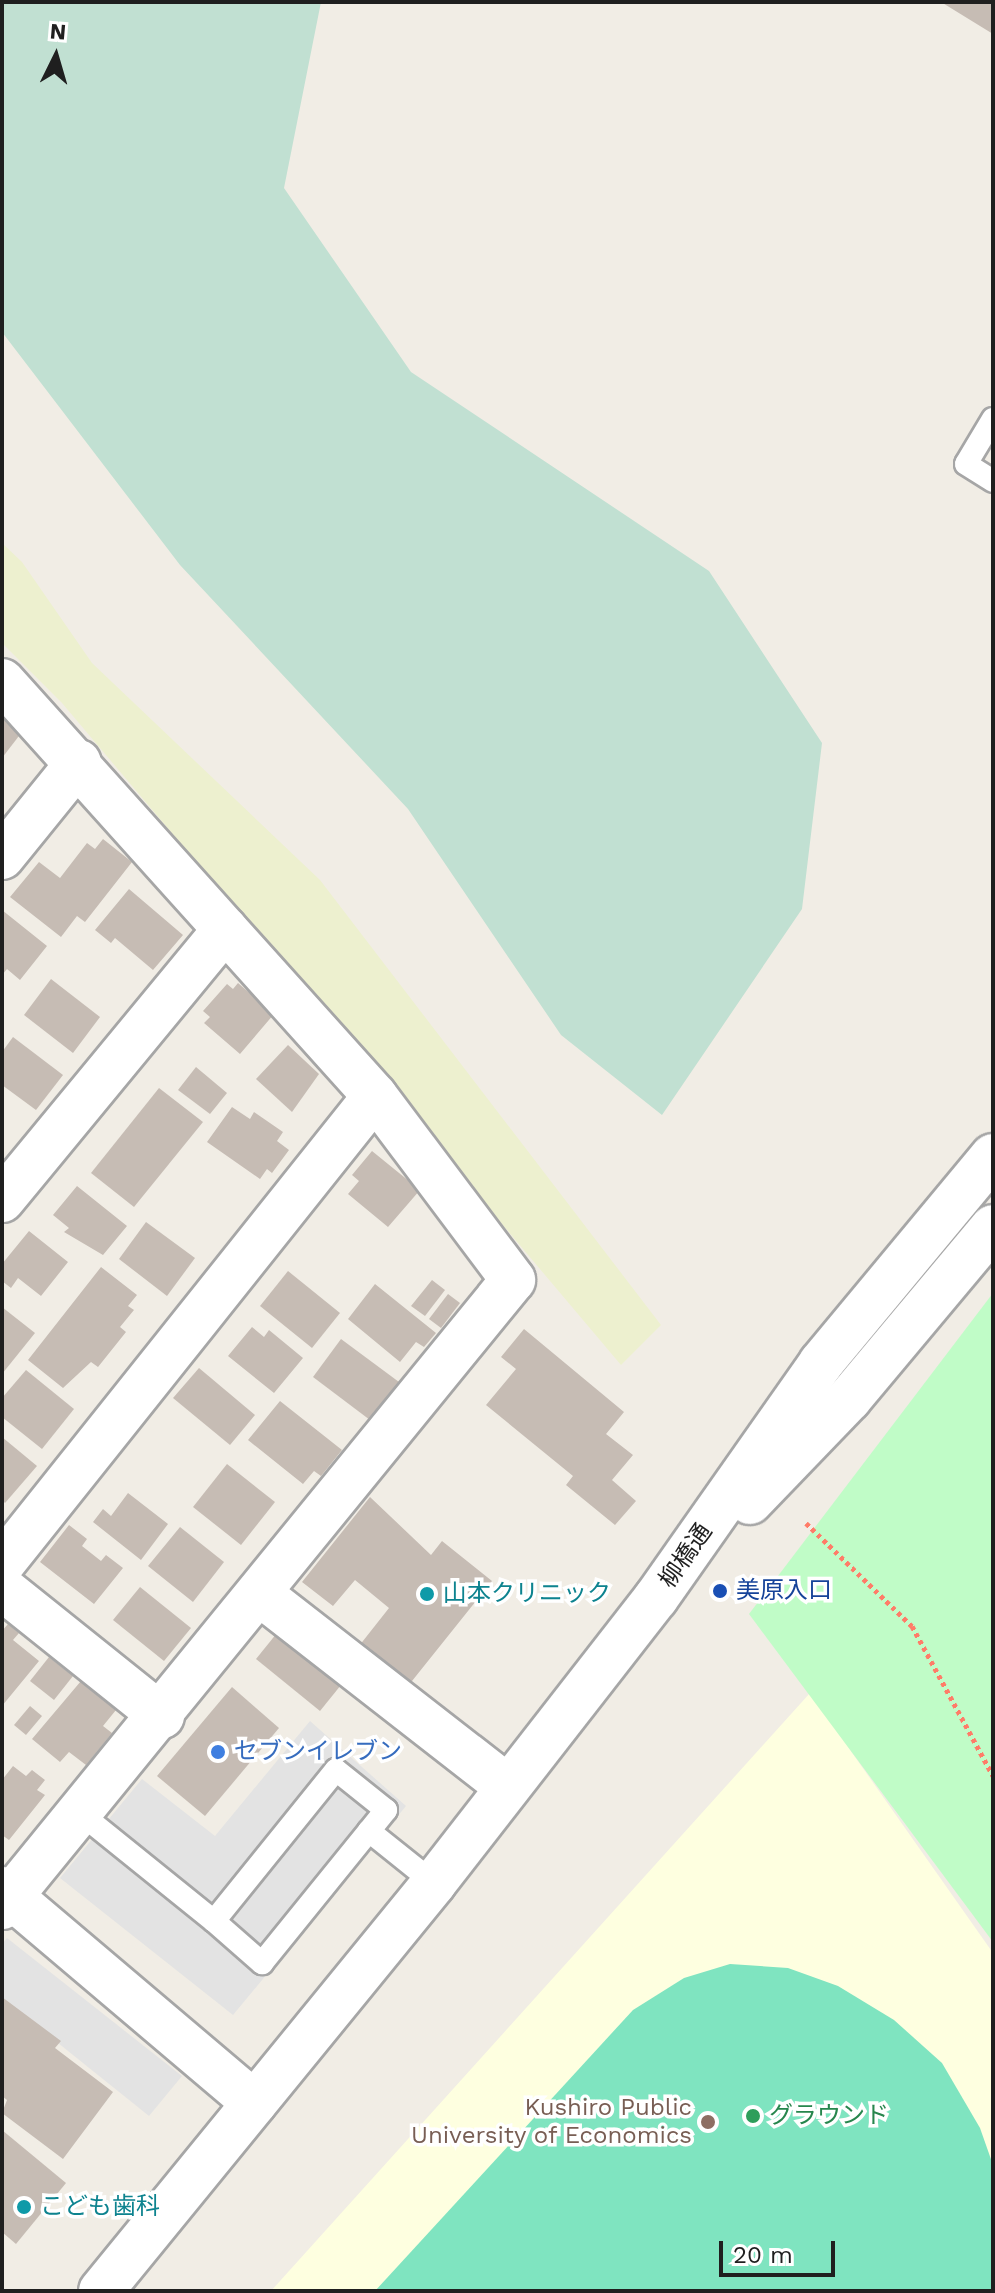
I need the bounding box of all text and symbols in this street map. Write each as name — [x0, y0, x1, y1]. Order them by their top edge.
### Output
north arrow — [16, 16, 96, 96]
text: N — [49, 18, 67, 45]
street label: 柳橋通 — [654, 1518, 718, 1594]
place label: 美原入口 — [736, 1577, 832, 1605]
place label: 山本クリニック — [443, 1580, 611, 1608]
marker: 美原入口 — [711, 1582, 729, 1600]
marker: 山本クリニック — [418, 1585, 436, 1603]
place label: セブンイレブン — [234, 1738, 402, 1766]
marker: セブンイレブン — [209, 1743, 227, 1761]
place label: Kushiro Public University of Economics — [410, 2094, 692, 2150]
place label: グラウンド — [769, 2102, 889, 2130]
marker: グラウンド — [744, 2107, 762, 2125]
marker: Kushiro Public University of Economics — [699, 2113, 717, 2131]
place label: こども歯科 — [40, 2193, 160, 2221]
marker: こども歯科 — [15, 2198, 33, 2216]
scale bar — [723, 2225, 839, 2275]
text: 20 m — [733, 2241, 793, 2269]

